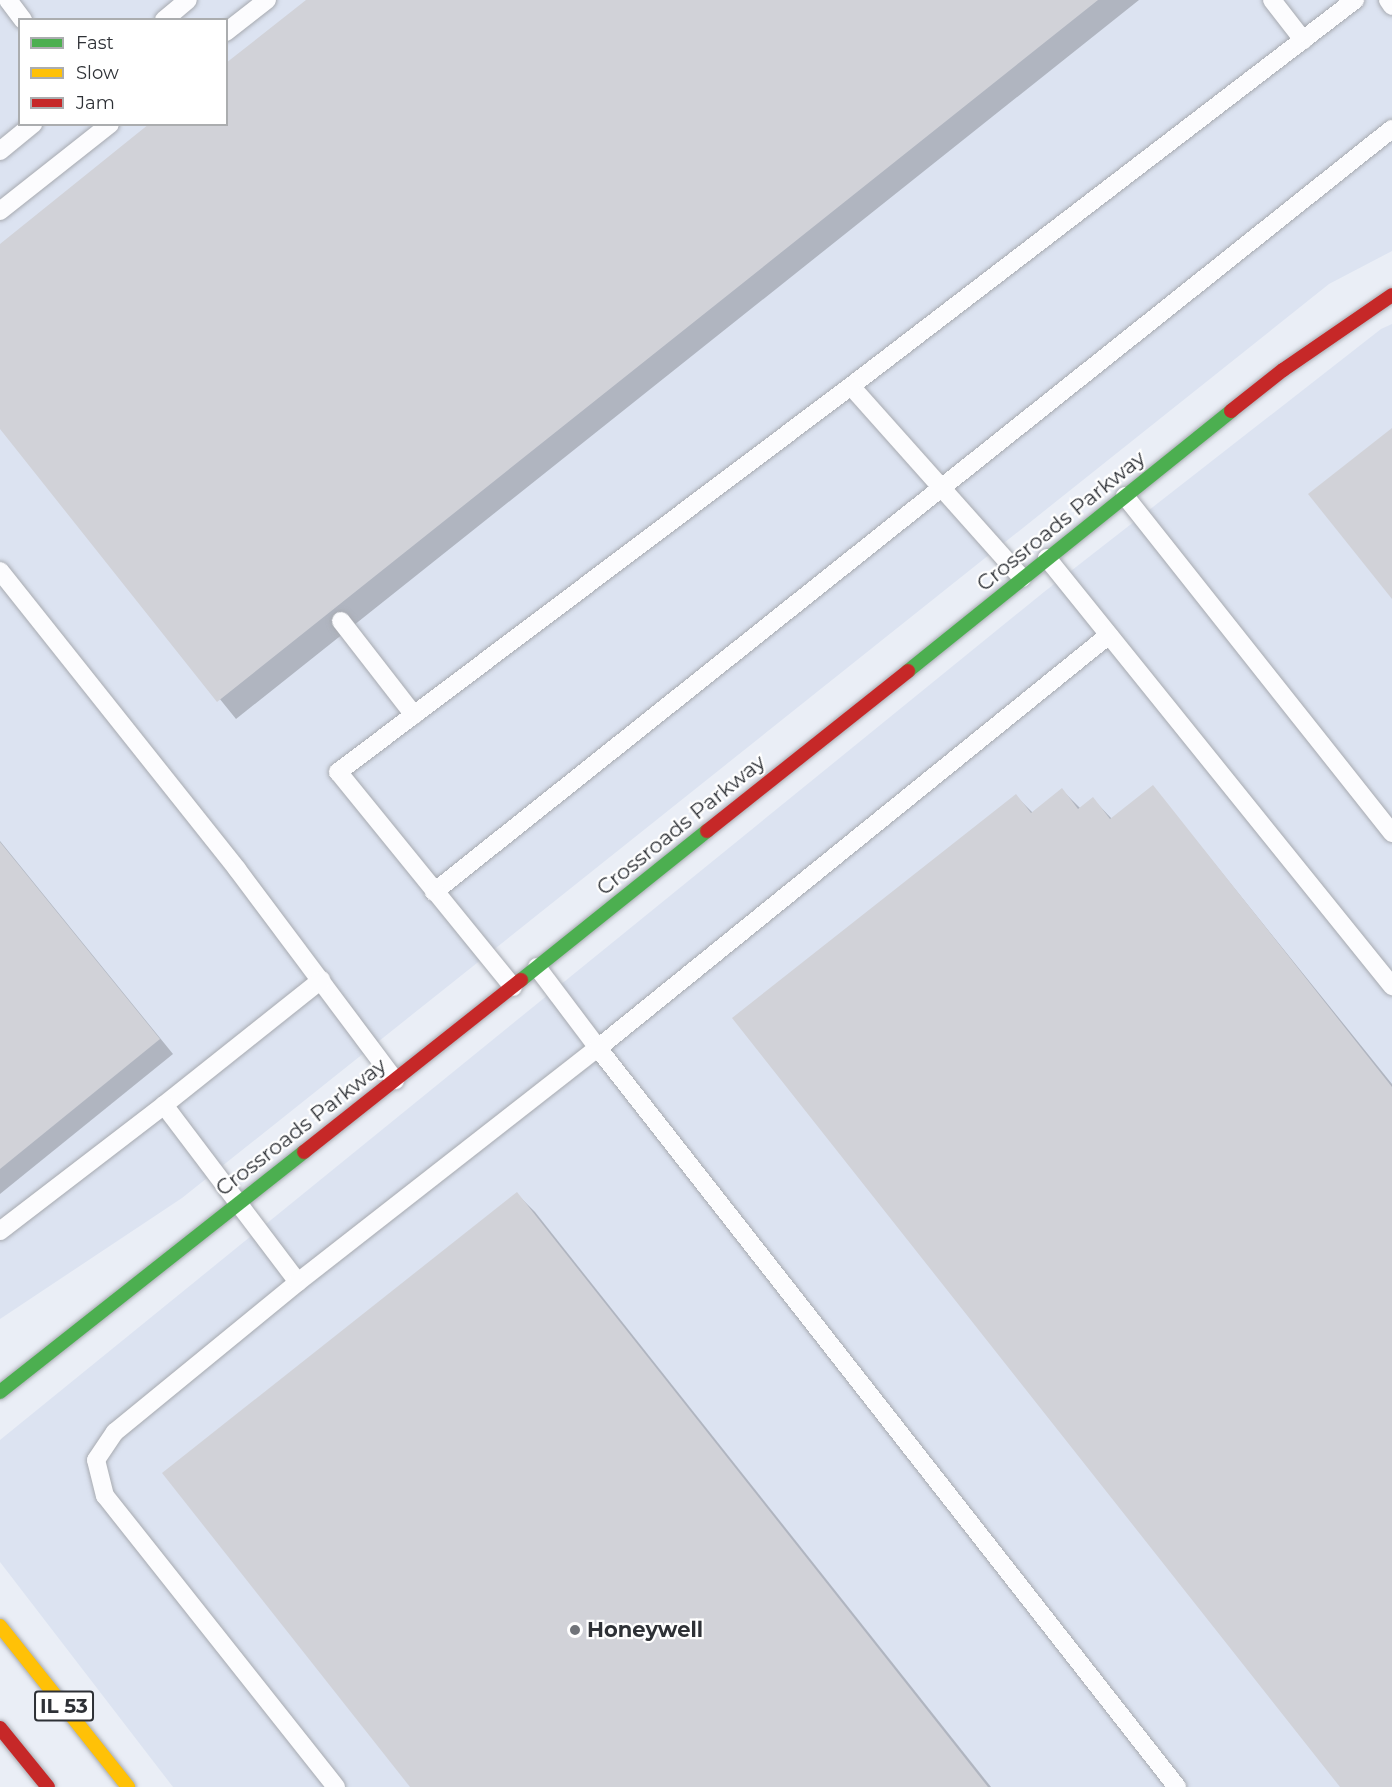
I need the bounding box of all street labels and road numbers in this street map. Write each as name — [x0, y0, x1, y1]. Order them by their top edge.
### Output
street label: Crossroads Parkway — [972, 445, 1150, 597]
street label: Crossroads Parkway — [592, 749, 770, 901]
street label: Crossroads Parkway — [211, 1053, 391, 1201]
road number: IL 53 — [34, 1689, 94, 1723]

